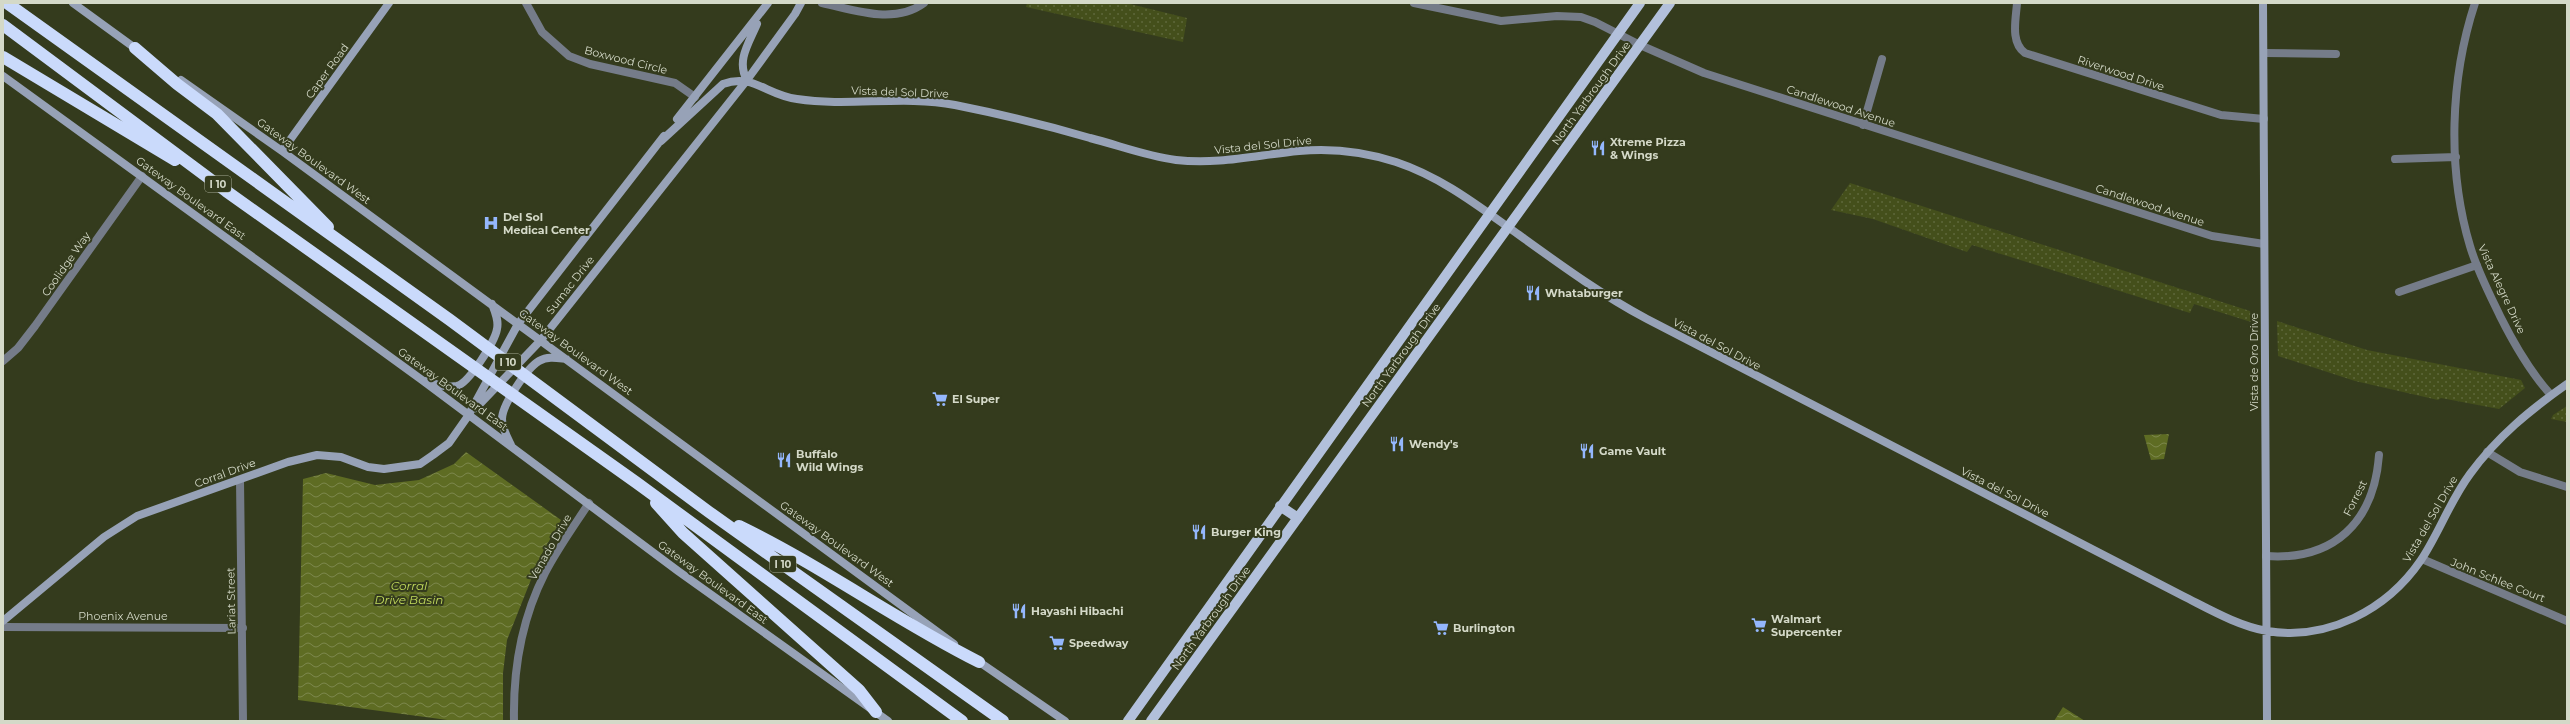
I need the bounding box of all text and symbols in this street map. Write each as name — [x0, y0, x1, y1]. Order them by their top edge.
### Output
street label: North Yarbrough Drive — [1549, 38, 1634, 148]
street label: Caper Road — [302, 41, 352, 101]
street label: Boxwood Circle — [583, 43, 669, 77]
street label: Riverwood Drive — [2076, 52, 2166, 94]
street label: Candlewood Avenue — [1785, 82, 1898, 130]
street label: Vista del Sol Drive — [851, 83, 949, 101]
street label: Gateway Boulevard West — [254, 115, 374, 207]
street label: Vista del Sol Drive — [1214, 133, 1313, 157]
place label: Xtreme Pizza & Wings — [1610, 135, 1686, 162]
restaurant icon: Xtreme Pizza & Wings — [1589, 139, 1607, 157]
street label: Gateway Boulevard East — [133, 153, 249, 243]
road number: I 10 — [205, 176, 231, 192]
street label: Candlewood Avenue — [2094, 181, 2207, 229]
place label: Del Sol Medical Center — [503, 210, 590, 237]
hospital icon: Del Sol Medical Center — [482, 214, 500, 232]
street label: Coolidge Way — [39, 229, 93, 299]
street label: Vista Alegre Drive — [2475, 242, 2529, 336]
street label: Sumac Drive — [543, 253, 597, 317]
restaurant icon: Whataburger — [1524, 284, 1542, 302]
place label: Whataburger — [1545, 286, 1623, 300]
street label: North Yarbrough Drive — [1359, 300, 1444, 410]
street label: Gateway Boulevard West — [516, 306, 636, 398]
street label: Vista de Oro Drive — [2247, 312, 2261, 411]
street label: Vista del Sol Drive — [1671, 315, 1764, 373]
street label: Gateway Boulevard East — [395, 344, 511, 434]
road number: I 10 — [495, 354, 521, 370]
supermarket icon: El Super — [931, 390, 949, 408]
place label: El Super — [952, 392, 1000, 406]
restaurant icon: Wendy's — [1388, 435, 1406, 453]
place label: Wendy's — [1409, 437, 1458, 451]
restaurant icon: Game Vault — [1578, 442, 1596, 460]
place label: Game Vault — [1599, 444, 1666, 458]
place label: Buffalo Wild Wings — [796, 447, 863, 474]
restaurant icon: Buffalo Wild Wings — [775, 451, 793, 469]
street label: Corral Drive — [193, 455, 258, 491]
street label: Vista del Sol Drive — [1958, 464, 2052, 521]
street label: Vista del Sol Drive — [2400, 473, 2461, 565]
street label: Forrest — [2340, 477, 2370, 518]
street label: Gateway Boulevard West — [777, 498, 897, 590]
street label: Venado Drive — [526, 511, 575, 582]
restaurant icon: Burger King — [1190, 523, 1208, 541]
place label: Burger King — [1211, 525, 1281, 539]
street label: Gateway Boulevard East — [655, 537, 771, 627]
street label: John Schlee Court — [2448, 554, 2548, 606]
road number: I 10 — [770, 556, 796, 572]
street label: North Yarbrough Drive — [1169, 563, 1254, 673]
street label: Lariat Street — [223, 567, 239, 635]
water label: Corral Drive Basin — [375, 578, 443, 607]
restaurant icon: Hayashi Hibachi — [1010, 602, 1028, 620]
place label: Hayashi Hibachi — [1031, 604, 1123, 618]
street label: Phoenix Avenue — [78, 609, 168, 623]
place label: Walmart Supercenter — [1771, 612, 1842, 639]
supermarket icon: Walmart Supercenter — [1750, 616, 1768, 634]
supermarket icon: Burlington — [1432, 619, 1450, 637]
place label: Burlington — [1453, 621, 1515, 635]
supermarket icon: Speedway — [1048, 634, 1066, 652]
place label: Speedway — [1069, 636, 1129, 650]

